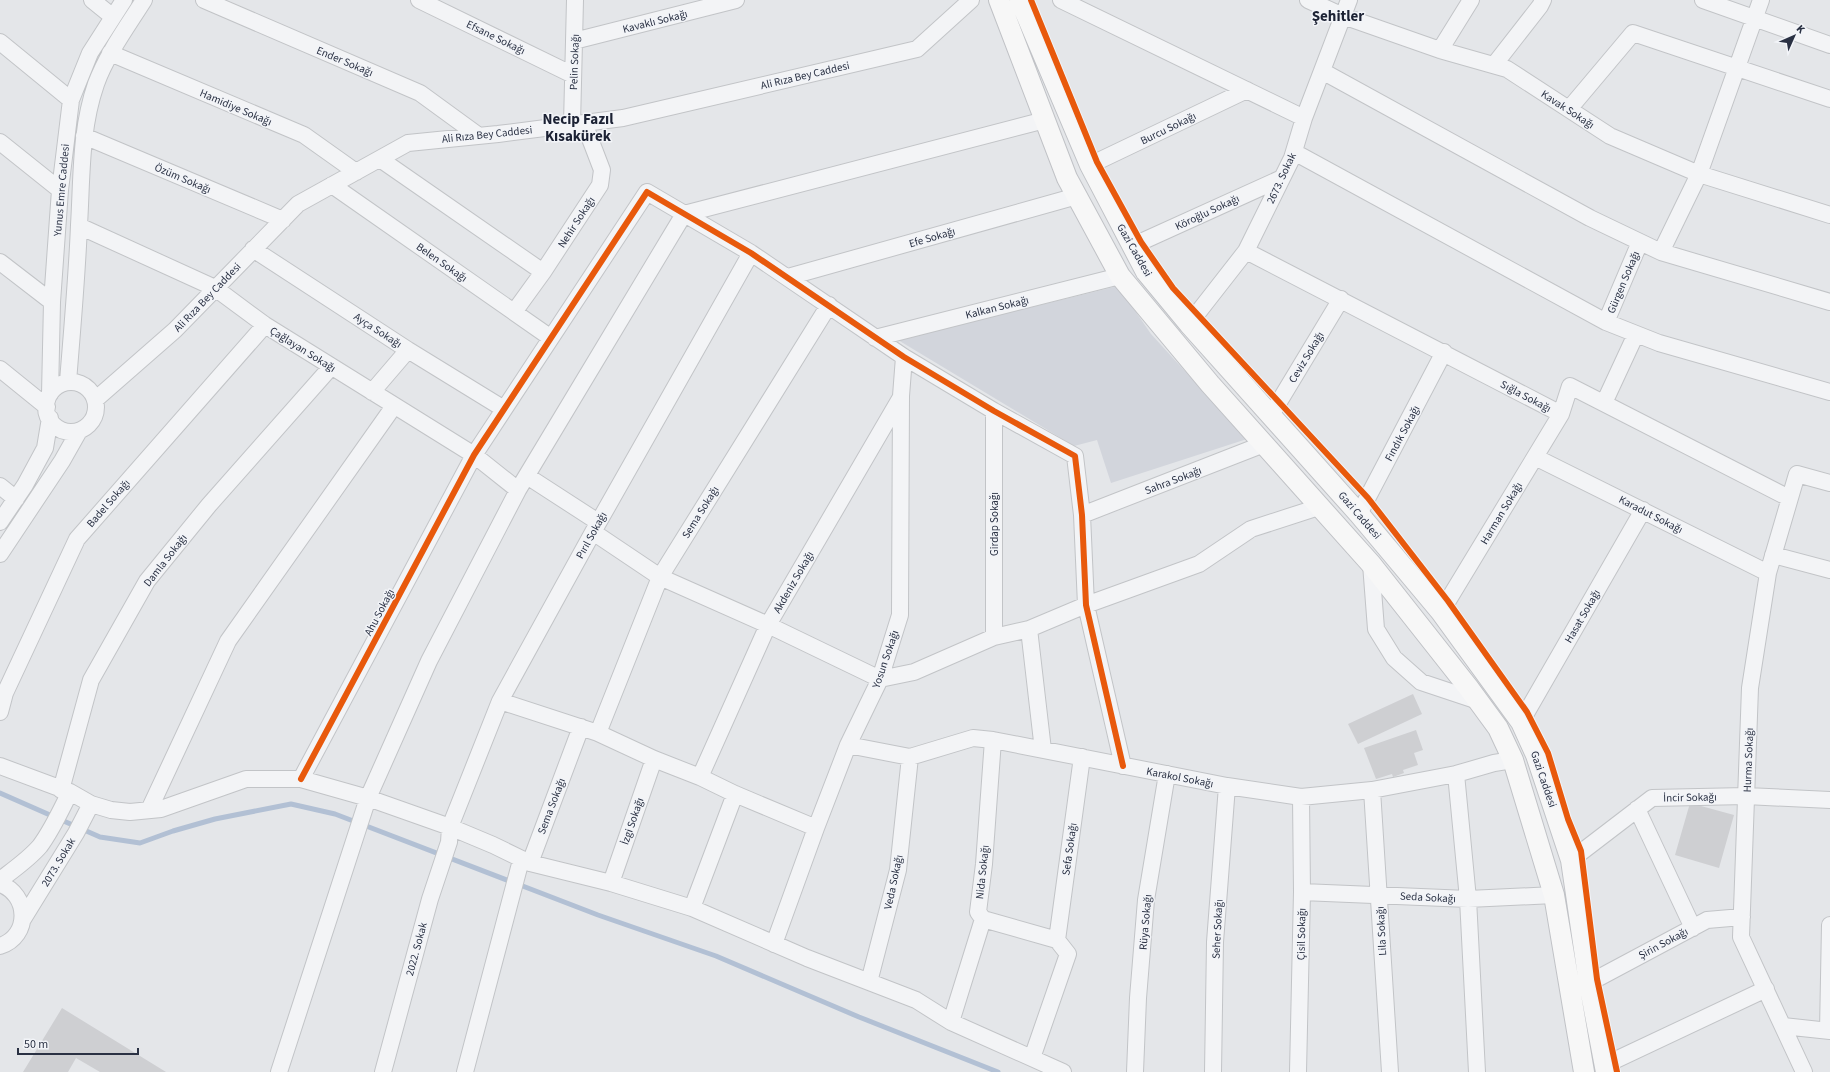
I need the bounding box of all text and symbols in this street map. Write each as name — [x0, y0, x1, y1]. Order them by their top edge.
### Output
street label: Kavaklı Sokağı — [621, 6, 689, 37]
district label: Şehitler — [1312, 6, 1364, 27]
north arrow — [1774, 16, 1814, 56]
street label: Efsane Sokağı — [464, 17, 528, 58]
text: K — [1793, 22, 1809, 37]
street label: Pelin Sokağı — [566, 34, 583, 90]
street label: Ender Sokağı — [314, 43, 376, 80]
street label: Ali Rıza Bey Caddesi — [759, 58, 851, 93]
street label: Hamidiye Sokağı — [197, 85, 274, 129]
street label: Kavak Sokağı — [1538, 87, 1597, 132]
street label: Burcu Sokağı — [1138, 108, 1199, 148]
district label: Necip Fazıl Kısakürek — [542, 109, 614, 147]
street label: Ali Rıza Bey Caddesi — [441, 122, 533, 147]
street label: Yunus Emre Caddesi — [50, 143, 73, 238]
street label: 2673. Sokak — [1263, 150, 1300, 206]
street label: Özüm Sokağı — [152, 160, 213, 197]
street label: Köroğlu Sokağı — [1173, 191, 1242, 234]
street label: Nehir Sokağı — [554, 194, 599, 251]
street label: Gazi Caddesi — [1113, 221, 1156, 279]
street label: Efe Sokağı — [907, 224, 957, 251]
street label: Belen Sokağı — [413, 239, 470, 286]
street label: Gürgen Sokağı — [1604, 249, 1643, 316]
street label: Ali Rıza Bey Caddesi — [170, 259, 244, 335]
street label: Kalkan Sokağı — [964, 292, 1030, 323]
street label: Ayça Sokağı — [351, 309, 405, 352]
street label: Çağlayan Sokağı — [267, 323, 339, 376]
street label: Ceviz Sokağı — [1285, 329, 1328, 386]
street label: Sığla Sokağı — [1498, 377, 1554, 416]
street label: Fındık Sokağı — [1381, 403, 1423, 464]
street label: Sahra Sokağı — [1143, 463, 1204, 498]
street label: Badel Sokağı — [83, 476, 134, 531]
street label: Harman Sokağı — [1477, 479, 1526, 547]
street label: Sema Sokağı — [678, 483, 722, 541]
street label: Gazi Caddesi — [1335, 488, 1385, 542]
street label: Girdap Sokağı — [987, 492, 1002, 556]
street label: Karadut Sokağı — [1616, 492, 1685, 537]
street label: Pırıl Sokağı — [572, 509, 610, 561]
street label: Damla Sokağı — [140, 531, 191, 590]
street label: Akdeniz Sokağı — [770, 548, 817, 616]
street label: Ahu Sokağı — [361, 586, 398, 638]
street label: Hasat Sokağı — [1561, 587, 1604, 646]
street label: Yosun Sokağı — [868, 628, 902, 691]
street label: Hurma Sokağı — [1740, 727, 1757, 793]
street label: Gazi Caddesi — [1527, 749, 1560, 809]
street label: Karakol Sokağı — [1145, 764, 1215, 791]
street label: Sema Sokağı — [534, 776, 569, 836]
street label: İncir Sokağı — [1663, 790, 1717, 805]
street label: İzgi Sokağı — [617, 796, 648, 847]
street label: Sefa Sokağı — [1058, 822, 1081, 876]
street label: 2073. Sokak — [38, 834, 79, 890]
street label: Nida Sokağı — [972, 844, 993, 900]
street label: Veda Sokağı — [880, 853, 907, 911]
street label: Seda Sokağı — [1400, 889, 1456, 906]
street label: Rüya Sokağı — [1136, 894, 1155, 951]
street label: Seher Sokağı — [1208, 899, 1227, 959]
street label: Lila Sokağı — [1373, 906, 1390, 956]
street label: Çisil Sokağı — [1294, 908, 1309, 960]
street label: 2022. Sokak — [402, 920, 431, 978]
street label: Şirin Sokağı — [1636, 924, 1691, 963]
scale bar — [18, 1030, 138, 1056]
text: 50 m — [24, 1036, 48, 1053]

